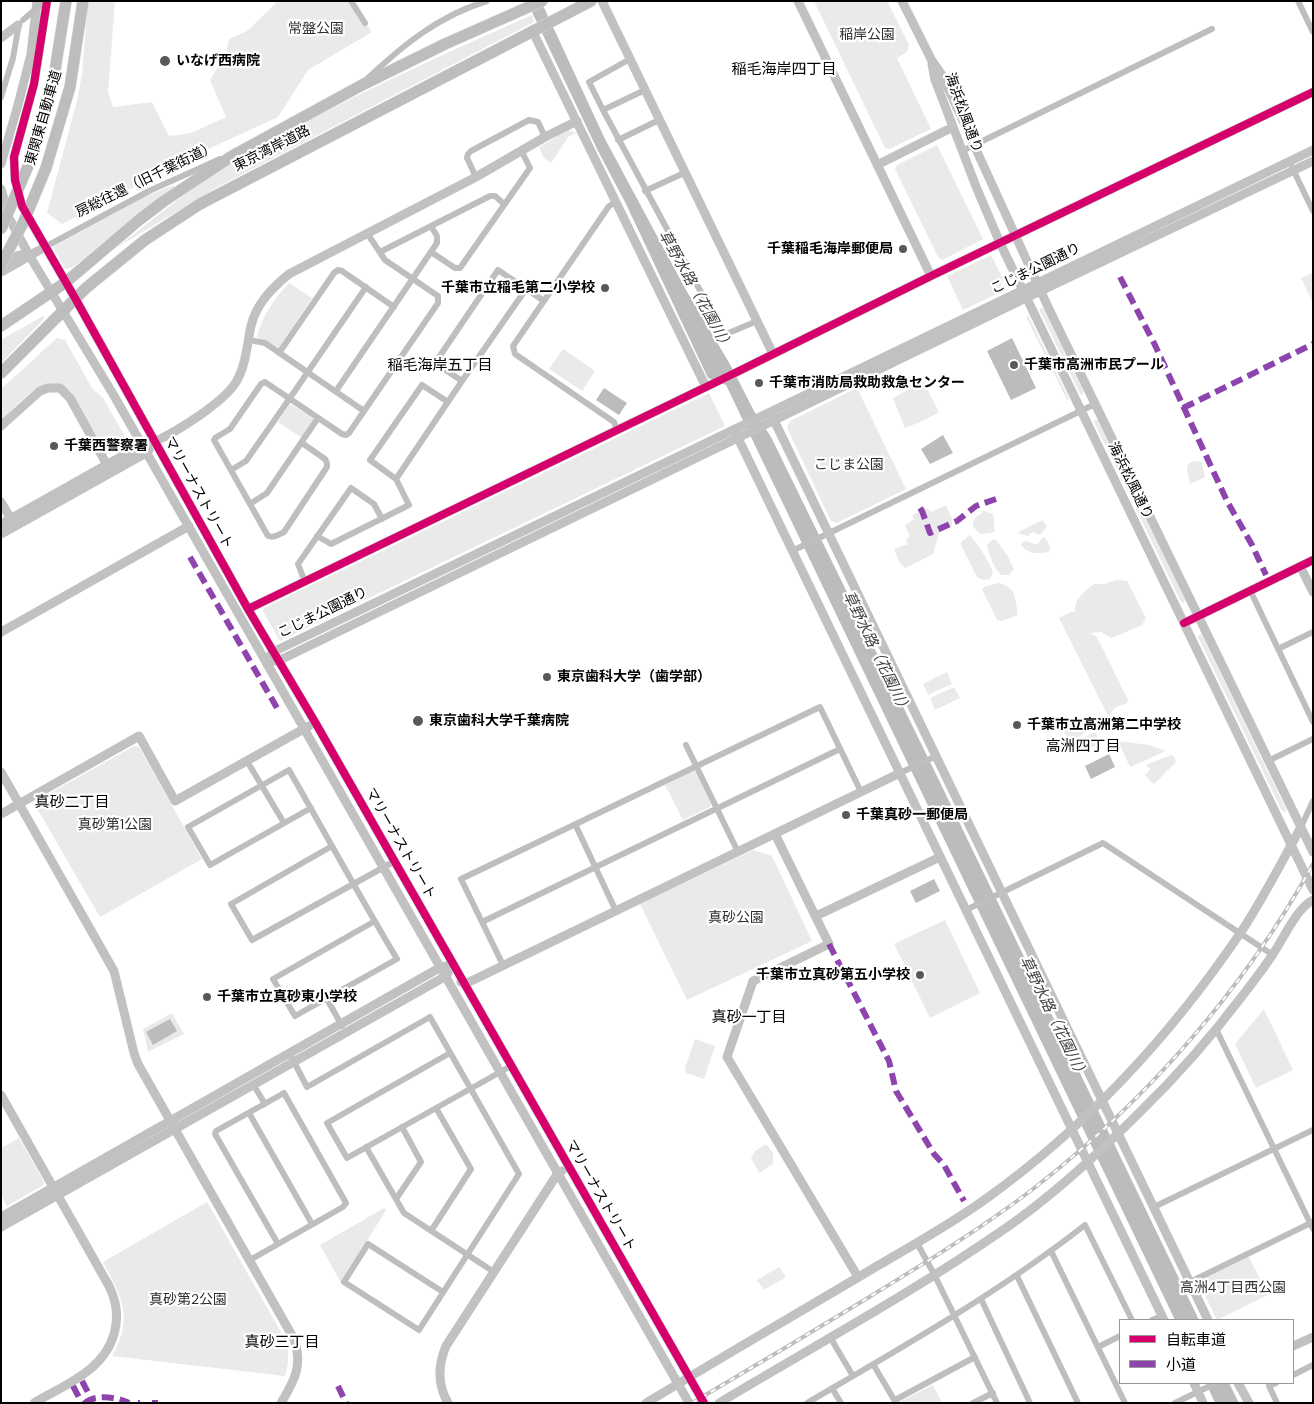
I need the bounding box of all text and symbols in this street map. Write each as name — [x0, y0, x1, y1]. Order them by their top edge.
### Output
park label: 常盤公園 — [288, 21, 344, 37]
park label: 稲岸公園 — [839, 27, 895, 43]
place label: いなげ西病院 — [176, 53, 260, 69]
marker: いなげ西病院 — [158, 54, 172, 68]
district label: 稲毛海岸四丁目 — [732, 61, 836, 79]
street label: 東関東自動車道 — [22, 69, 66, 167]
street label: 海浜松風通り — [941, 71, 985, 155]
street label: 東京湾岸道路 — [231, 122, 313, 176]
street label: 房総往還（旧千葉街道） — [73, 139, 219, 221]
water label: 草野水路（花園川） — [654, 228, 736, 354]
street label: こじま公園通り — [988, 240, 1084, 298]
place label: 千葉稲毛海岸郵便局 — [767, 241, 893, 257]
marker: 千葉稲毛海岸郵便局 — [897, 243, 909, 255]
place label: 千葉市立稲毛第二小学校 — [441, 280, 595, 296]
marker: 千葉市立稲毛第二小学校 — [599, 282, 611, 294]
district label: 稲毛海岸五丁目 — [388, 357, 492, 375]
place label: 千葉市高洲市民プール — [1024, 357, 1164, 373]
marker: 千葉市高洲市民プール — [1008, 359, 1020, 371]
place label: 千葉市消防局救助救急センター — [769, 375, 965, 391]
marker: 千葉市消防局救助救急センター — [753, 377, 765, 389]
street label: マリーナストリート — [160, 434, 236, 552]
place label: 千葉西警察署 — [64, 438, 148, 454]
marker: 千葉西警察署 — [48, 440, 60, 452]
street label: 海浜松風通り — [1104, 440, 1156, 522]
park label: こじま公園 — [814, 457, 884, 473]
street label: こじま公園通り — [275, 584, 371, 642]
water label: 草野水路（花園川） — [838, 588, 914, 718]
place label: 東京歯科大学（歯学部） — [557, 669, 711, 685]
marker: 東京歯科大学（歯学部） — [541, 671, 553, 683]
place label: 東京歯科大学千葉病院 — [429, 713, 569, 729]
marker: 東京歯科大学千葉病院 — [411, 714, 425, 728]
place label: 千葉市立高洲第二中学校 — [1027, 717, 1181, 733]
marker: 千葉市立高洲第二中学校 — [1011, 719, 1023, 731]
district label: 高洲四丁目 — [1046, 738, 1120, 756]
street label: マリーナストリート — [361, 785, 439, 903]
district label: 真砂二丁目 — [35, 794, 109, 812]
place label: 千葉真砂一郵便局 — [856, 807, 968, 823]
marker: 千葉真砂一郵便局 — [840, 809, 852, 821]
park label: 真砂第1公園 — [78, 817, 152, 833]
park label: 真砂公園 — [708, 910, 764, 926]
water label: 草野水路（花園川） — [1015, 953, 1091, 1083]
place label: 千葉市立真砂第五小学校 — [756, 967, 910, 983]
marker: 千葉市立真砂第五小学校 — [914, 969, 926, 981]
place label: 千葉市立真砂東小学校 — [217, 989, 357, 1005]
marker: 千葉市立真砂東小学校 — [201, 991, 213, 1003]
district label: 真砂一丁目 — [712, 1009, 786, 1027]
street label: マリーナストリート — [561, 1137, 639, 1255]
park label: 高洲4丁目西公園 — [1180, 1280, 1286, 1296]
park label: 真砂第2公園 — [149, 1292, 227, 1308]
legend — [1119, 1319, 1294, 1384]
text: 自転車道 — [1166, 1330, 1226, 1350]
district label: 真砂三丁目 — [245, 1334, 319, 1352]
text: 小道 — [1166, 1355, 1196, 1375]

